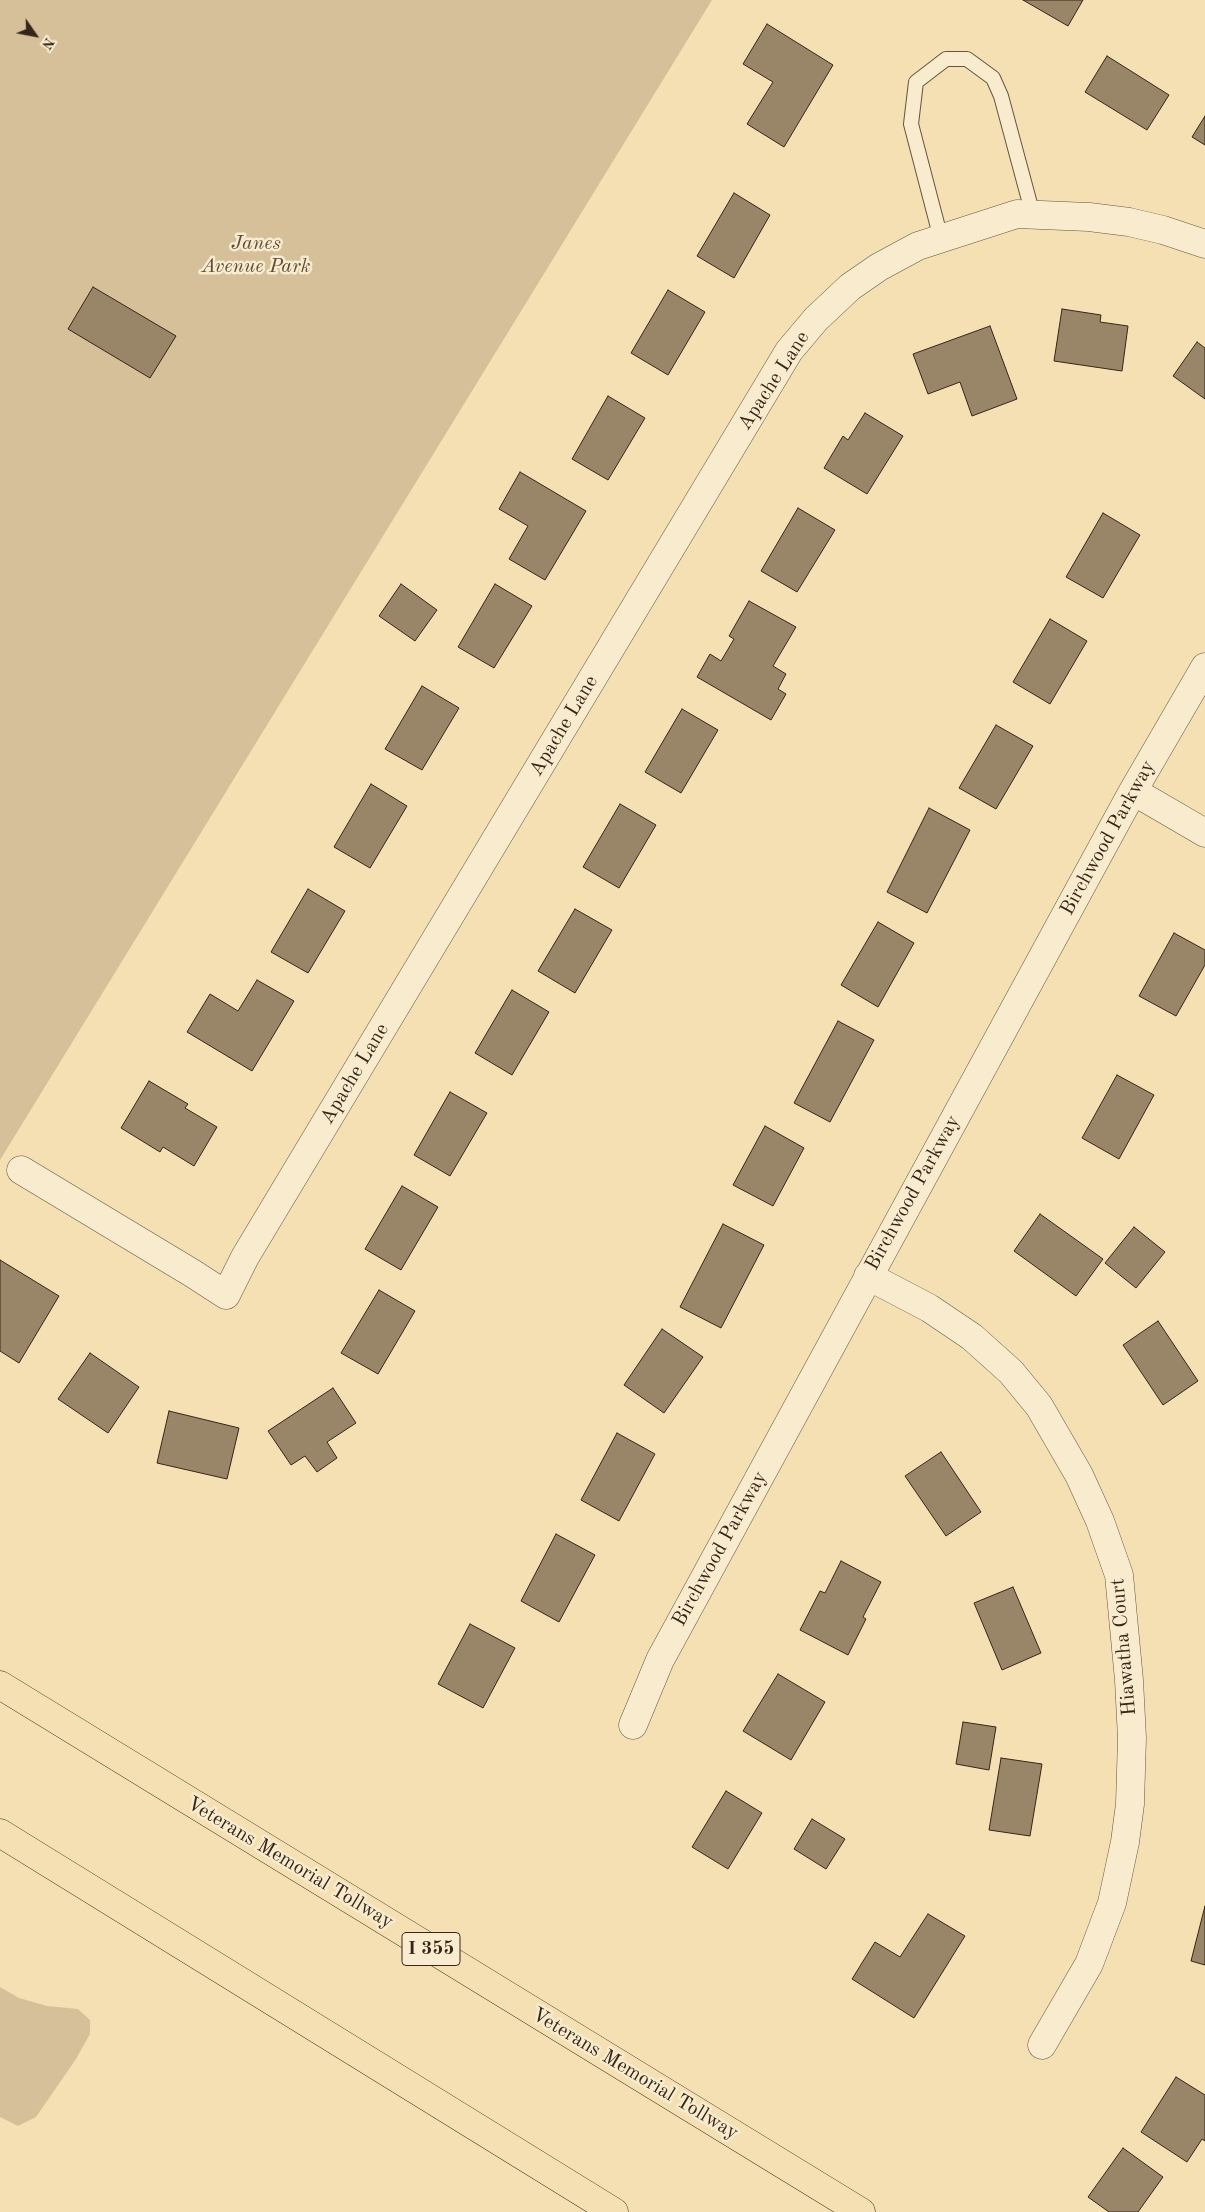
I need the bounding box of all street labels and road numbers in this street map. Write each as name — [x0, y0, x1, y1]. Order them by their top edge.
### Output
street label: Apache Lane — [733, 327, 815, 435]
street label: Apache Lane — [525, 671, 603, 781]
street label: Birchwood Parkway — [1055, 756, 1161, 920]
street label: Apache Lane — [316, 1019, 394, 1129]
street label: Birchwood Parkway — [860, 1111, 966, 1275]
street label: Birchwood Parkway — [667, 1467, 773, 1631]
street label: Hiawatha Court — [1106, 1577, 1142, 1717]
street label: Veterans Memorial Tollway — [182, 1792, 398, 1934]
road number: I 355 — [402, 1932, 460, 1966]
street label: Veterans Memorial Tollway — [527, 2003, 743, 2145]

